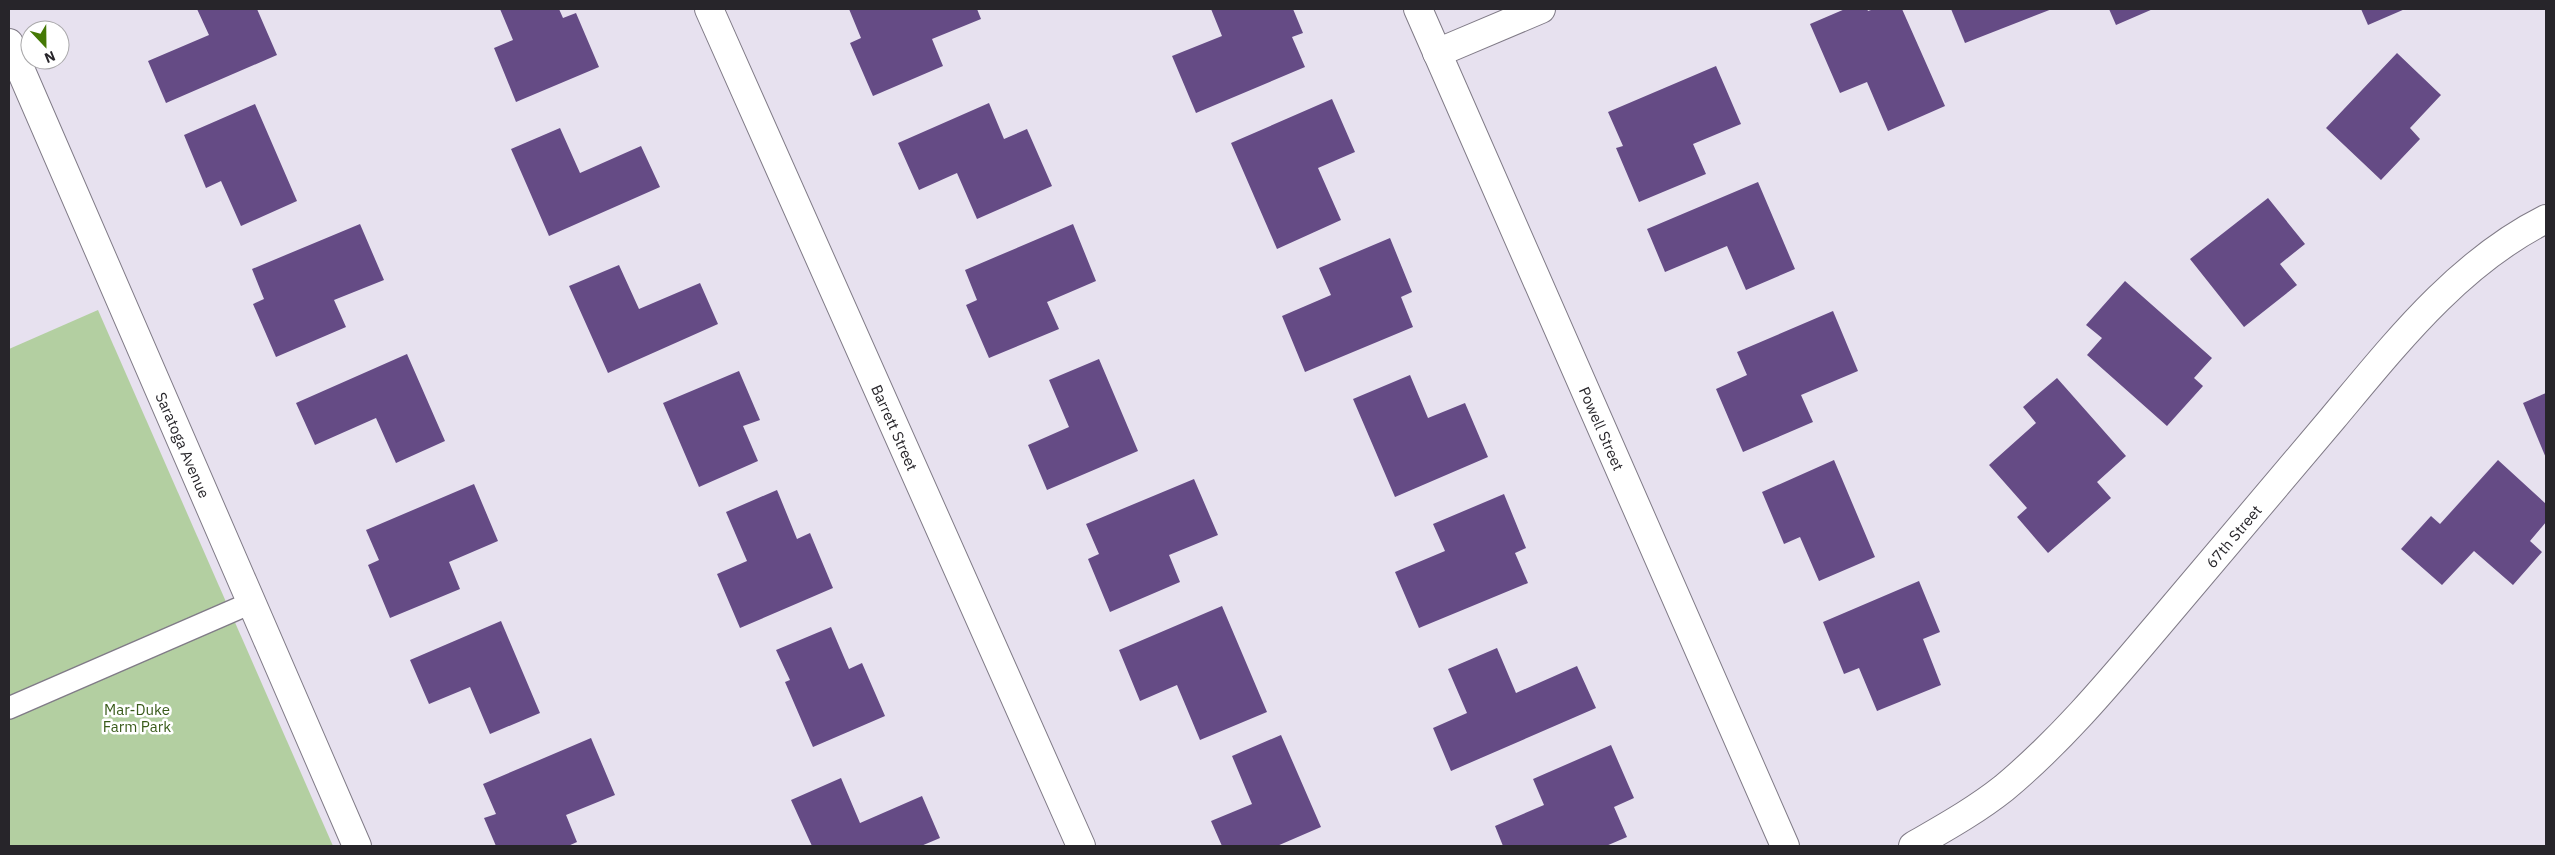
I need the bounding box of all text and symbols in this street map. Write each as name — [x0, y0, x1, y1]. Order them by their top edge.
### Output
north arrow — [20, 20, 70, 70]
text: N — [42, 47, 58, 67]
street label: Barrett Street — [868, 382, 922, 473]
street label: Powell Street — [1575, 384, 1629, 473]
street label: Saratoga Avenue — [152, 389, 214, 501]
street label: 67th Street — [2201, 501, 2265, 571]
park label: Mar-Duke Farm Park — [103, 700, 171, 736]

